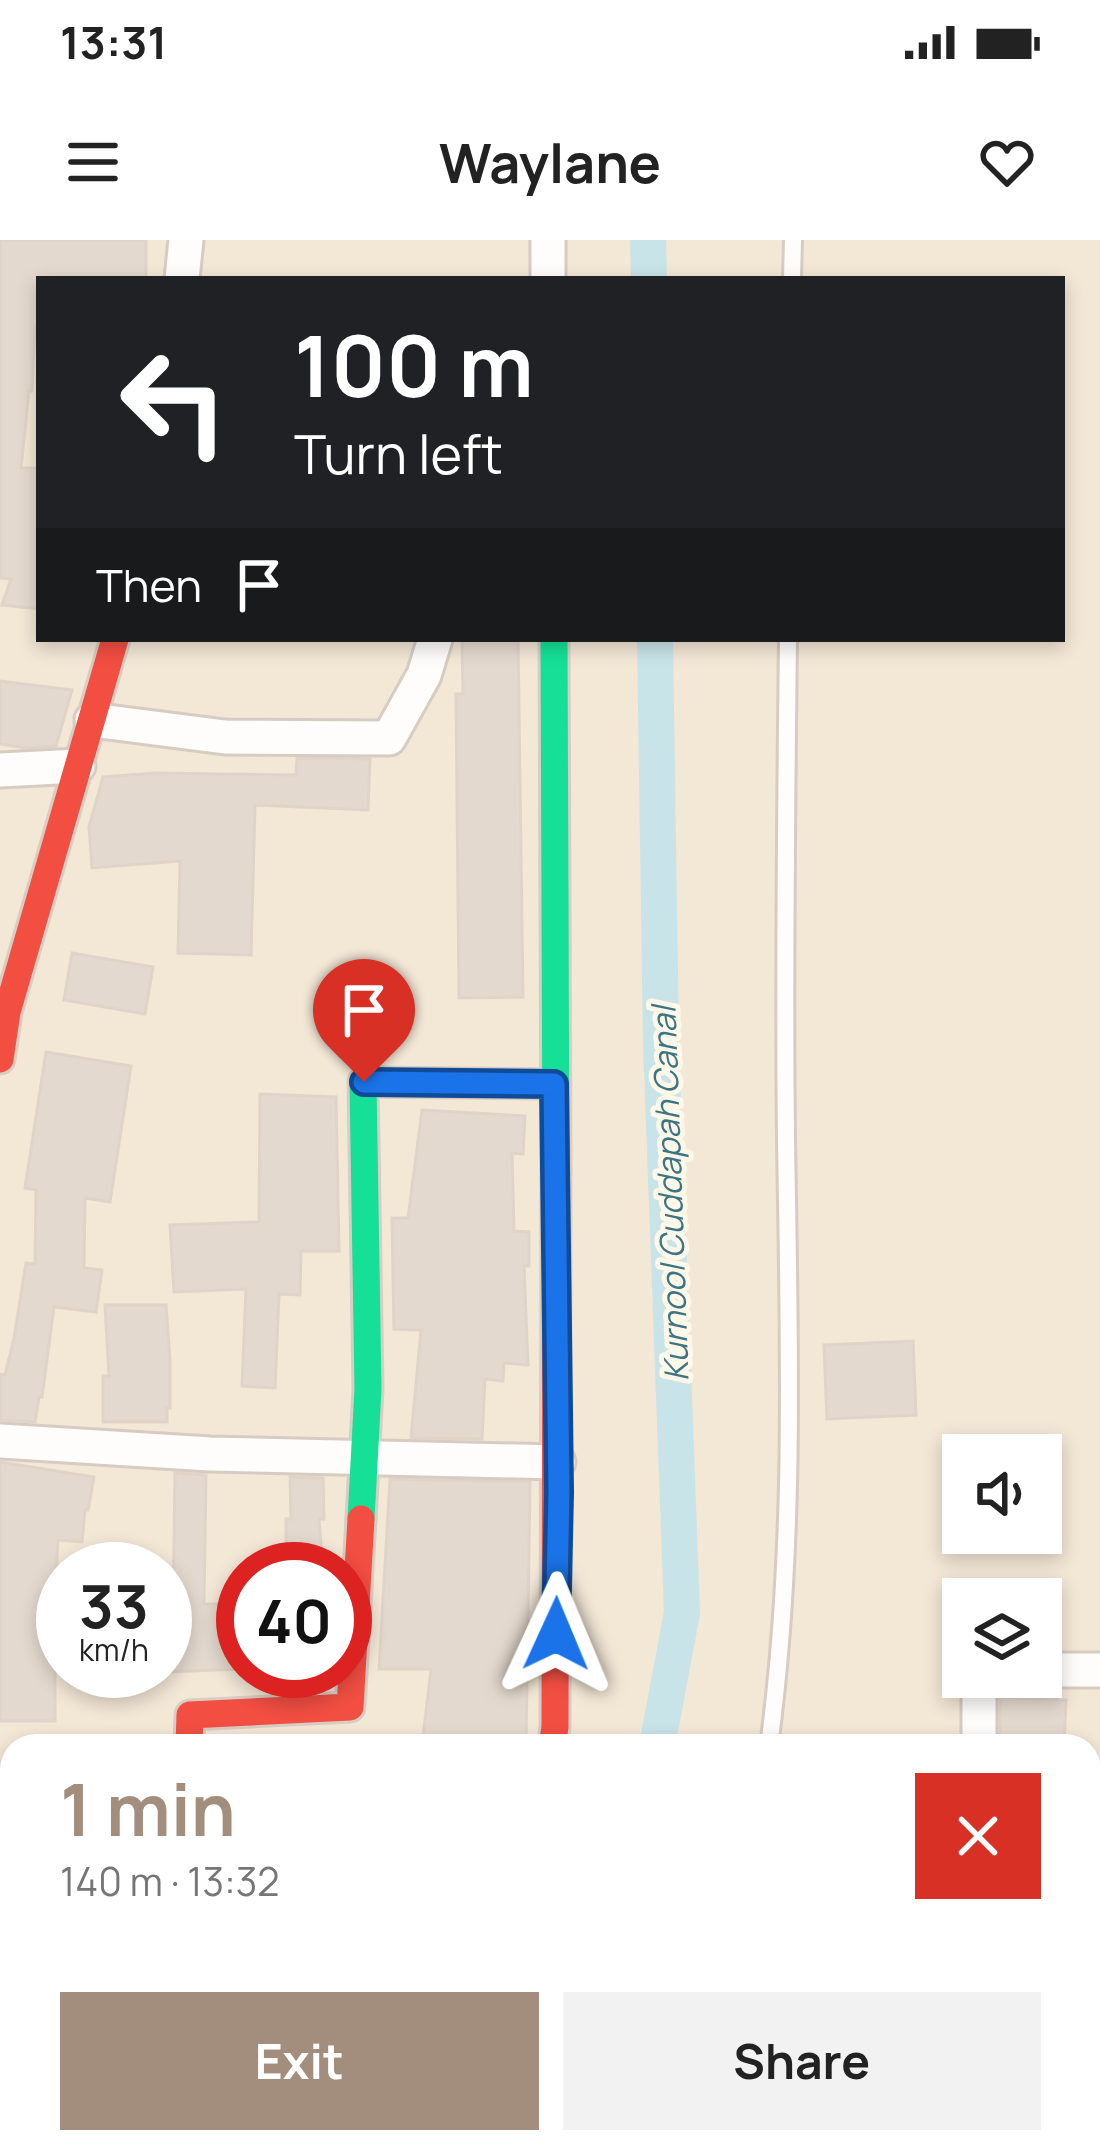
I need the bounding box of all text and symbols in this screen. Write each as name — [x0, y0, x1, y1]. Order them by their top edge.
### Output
text: 13:31 — [60, 11, 167, 73]
text: Waylane — [439, 125, 661, 199]
icon: menu — [60, 129, 126, 195]
icon: heart — [974, 129, 1040, 195]
text: 100 m — [294, 307, 534, 422]
icon: left — [96, 324, 252, 480]
text: Turn left — [294, 416, 503, 490]
icon: arrive — [226, 552, 292, 618]
text: Then — [96, 554, 202, 616]
pin — [313, 959, 415, 1082]
icon: arrive — [331, 977, 397, 1043]
water label: Kurnool Cuddapah Canal — [640, 1002, 699, 1382]
map controls — [942, 1434, 1062, 1698]
button: sound — [942, 1434, 1062, 1554]
speed limit sign: 40 — [216, 1542, 372, 1698]
text: 33 — [79, 1564, 149, 1646]
position arrow — [493, 1571, 619, 1697]
button: layers — [942, 1578, 1062, 1698]
text: km/h — [79, 1629, 149, 1670]
text: 1 min — [60, 1759, 236, 1858]
button: close — [915, 1773, 1041, 1899]
text: 140 m · 13:32 — [60, 1854, 280, 1908]
button: Exit — [60, 1992, 539, 2130]
button: Share — [563, 1992, 1041, 2130]

